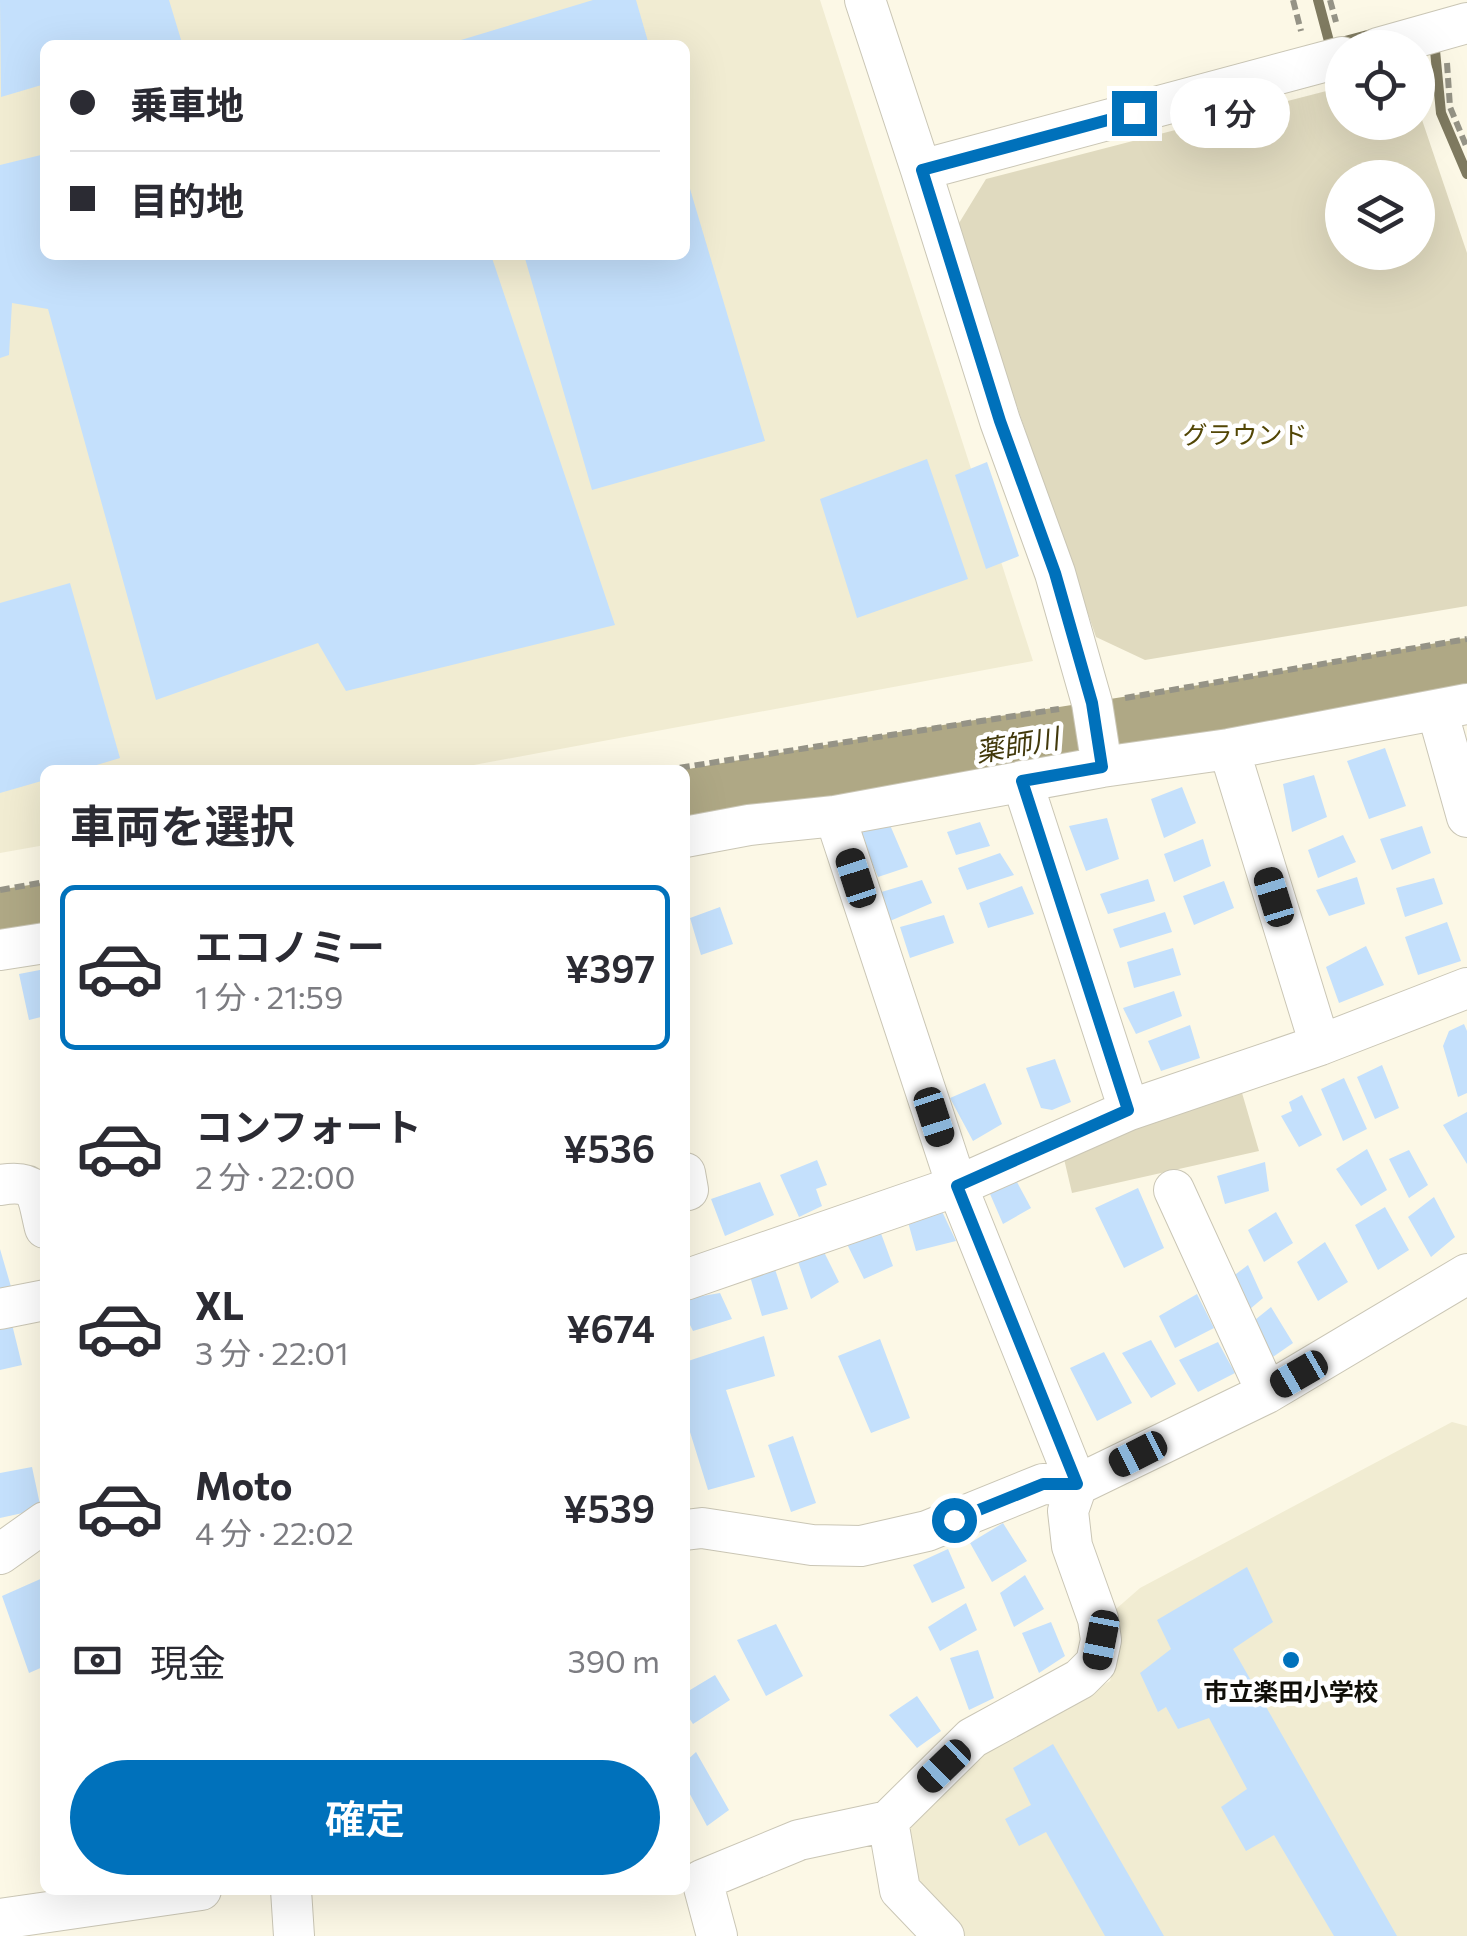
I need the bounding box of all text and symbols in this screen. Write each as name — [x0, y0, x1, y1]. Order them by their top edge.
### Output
map controls — [1325, 30, 1435, 270]
button: locate — [1325, 30, 1435, 140]
callout: 1 分 — [1169, 78, 1289, 148]
text: 乗車地 — [130, 80, 244, 127]
route end — [1112, 91, 1157, 136]
text: 1 分 — [1204, 93, 1256, 133]
button: layers — [1325, 160, 1435, 270]
text: 目的地 — [130, 176, 244, 223]
park label: グラウンド — [1182, 419, 1308, 449]
water label: 薬師川 — [973, 719, 1064, 768]
text: 車両を選択 — [70, 797, 295, 852]
car — [832, 845, 880, 911]
car — [1251, 864, 1297, 930]
text: エコノミー — [195, 922, 385, 969]
icon: car — [75, 923, 165, 1013]
text: ¥397 — [565, 944, 655, 991]
text: 1 分 · 21:59 — [195, 976, 343, 1016]
car — [910, 1084, 958, 1150]
text: コンフォート — [195, 1102, 422, 1149]
icon: car — [75, 1103, 165, 1193]
text: ¥536 — [563, 1124, 655, 1171]
text: 2 分 · 22:00 — [195, 1156, 355, 1196]
text: XL — [195, 1281, 244, 1328]
icon: car — [75, 1283, 165, 1373]
text: ¥674 — [567, 1304, 655, 1351]
text: 3 分 · 22:01 — [195, 1332, 349, 1372]
car — [1266, 1346, 1332, 1402]
car — [1104, 1427, 1172, 1481]
text: Moto — [195, 1461, 293, 1508]
icon: car — [75, 1463, 165, 1553]
text: ¥539 — [563, 1484, 655, 1531]
route start — [932, 1498, 977, 1543]
text: 4 分 · 22:02 — [195, 1512, 354, 1552]
car — [1081, 1608, 1121, 1672]
icon: cash — [70, 1633, 125, 1688]
text: 現金 — [150, 1638, 226, 1685]
text: 390 m — [567, 1640, 660, 1680]
marker: 市立楽田小学校 — [1280, 1649, 1302, 1671]
place label: 市立楽田小学校 — [1203, 1676, 1379, 1706]
car — [912, 1734, 976, 1798]
button: 確定 — [70, 1760, 660, 1875]

